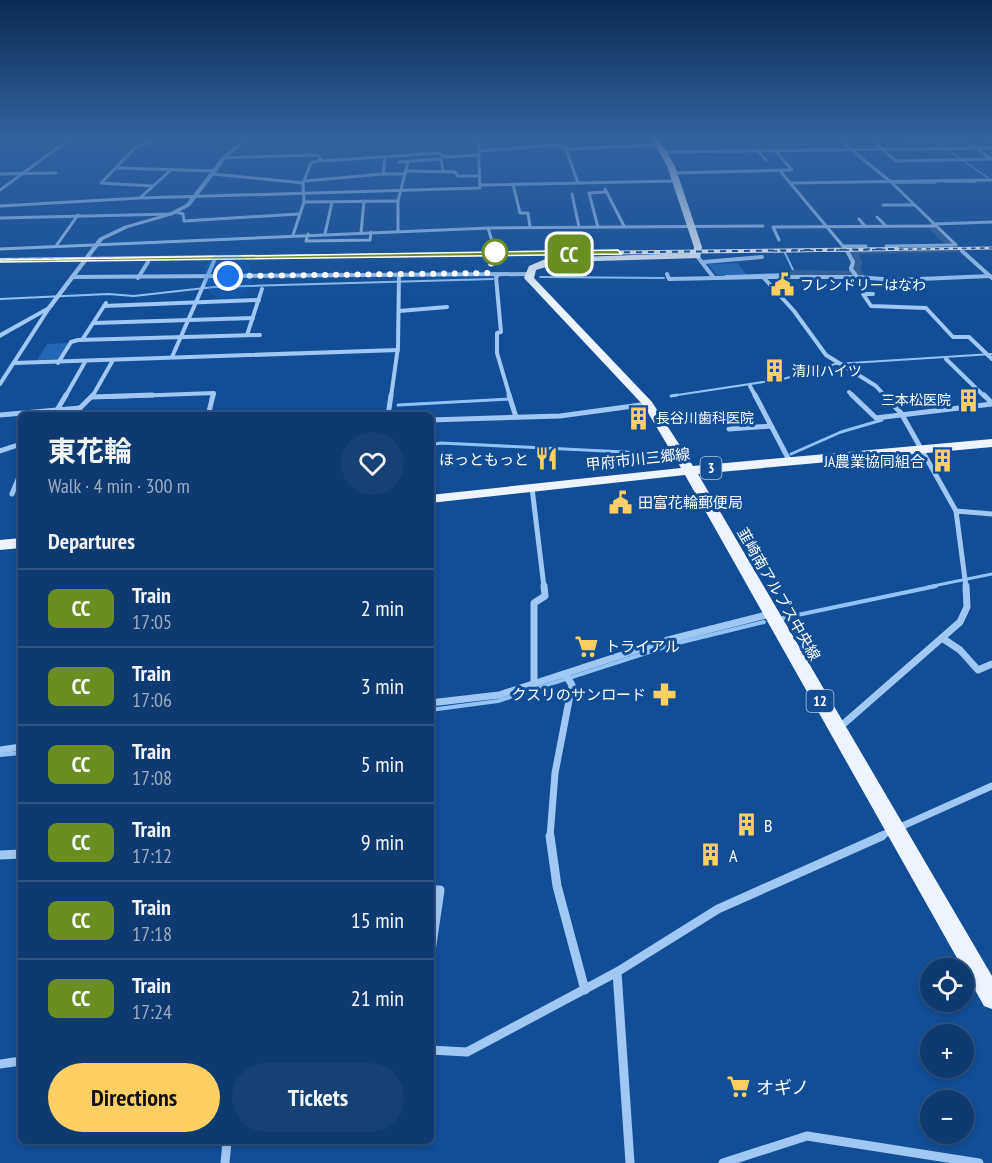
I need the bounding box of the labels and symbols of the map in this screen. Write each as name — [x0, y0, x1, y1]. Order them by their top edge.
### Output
line badge: CC — [542, 234, 596, 274]
unlabelled marker — [482, 239, 508, 265]
your location — [213, 261, 243, 291]
public building icon: フレンドリーはなわ — [769, 272, 795, 298]
place label: フレンドリーはなわ — [800, 276, 926, 294]
building icon: 清川ハイツ — [761, 358, 787, 384]
place label: 清川ハイツ — [792, 362, 862, 380]
building icon: 三本松医院 — [956, 387, 982, 413]
place label: 三本松医院 — [881, 391, 951, 409]
building icon: 長谷川歯科医院 — [625, 405, 651, 431]
place label: 長谷川歯科医院 — [656, 409, 754, 427]
street label: 甲府市川三郷線 — [585, 444, 691, 474]
restaurant icon: ほっともっと — [534, 446, 560, 472]
building icon: JA農業協同組合 — [930, 448, 956, 474]
place label: ほっともっと — [439, 450, 529, 469]
place label: JA農業協同組合 — [823, 452, 925, 471]
road number: 3 — [700, 457, 722, 479]
public building icon: 田富花輪郵便局 — [607, 489, 633, 515]
place label: 田富花輪郵便局 — [638, 493, 743, 512]
street label: 韮崎南アルプス中央線 — [733, 524, 825, 664]
supermarket icon: トライアル — [574, 633, 600, 659]
place label: トライアル — [605, 637, 680, 656]
pharmacy icon: クスリのサンロード — [651, 681, 677, 707]
place label: クスリのサンロード — [511, 685, 646, 704]
road number: 12 — [806, 690, 834, 712]
building icon: B — [733, 812, 759, 838]
place label: B — [764, 814, 772, 837]
building icon: A — [698, 842, 724, 868]
place label: A — [729, 844, 738, 867]
supermarket icon: オギノ — [725, 1074, 751, 1100]
place label: オギノ — [756, 1076, 809, 1099]

